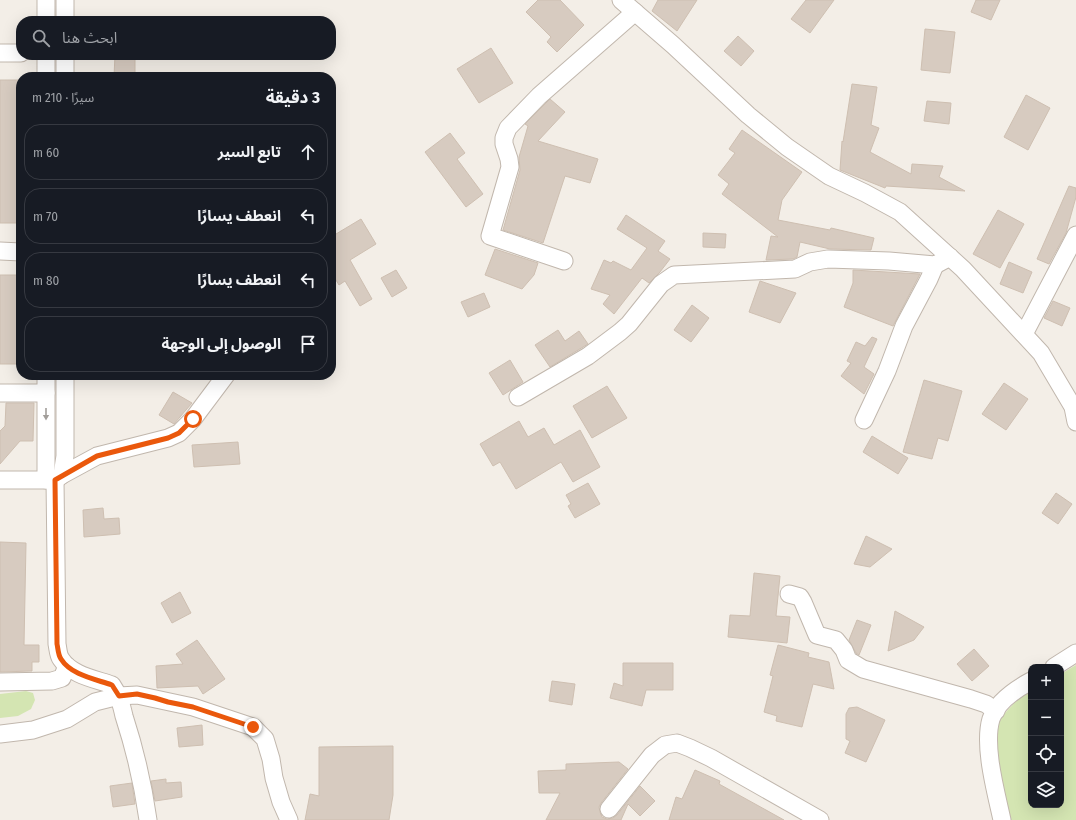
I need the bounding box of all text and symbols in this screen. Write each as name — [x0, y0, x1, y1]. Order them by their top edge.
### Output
search box — [16, 16, 336, 60]
icon: search — [30, 27, 52, 49]
text: ابحث هنا — [62, 29, 117, 47]
text: 3 دقيقة — [266, 87, 320, 108]
text: سيرًا · 210 m — [32, 90, 94, 105]
icon: ahead — [297, 141, 319, 163]
text: تابع السير — [218, 143, 281, 161]
text: 60 m — [33, 145, 59, 160]
icon: left — [297, 205, 319, 227]
text: انعطف يسارًا — [197, 207, 281, 225]
text: 70 m — [33, 209, 58, 224]
icon: left — [297, 269, 319, 291]
text: انعطف يسارًا — [197, 271, 281, 289]
text: 80 m — [33, 273, 59, 288]
icon: arrive — [297, 333, 319, 355]
text: الوصول إلى الوجهة — [161, 335, 281, 353]
one-way arrow — [43, 408, 49, 421]
route start — [184, 410, 202, 428]
map controls — [1028, 664, 1064, 808]
button: + — [1028, 664, 1064, 700]
button: − — [1028, 700, 1064, 736]
route end — [244, 718, 262, 736]
button: locate — [1028, 736, 1064, 772]
button: layers — [1028, 772, 1064, 808]

